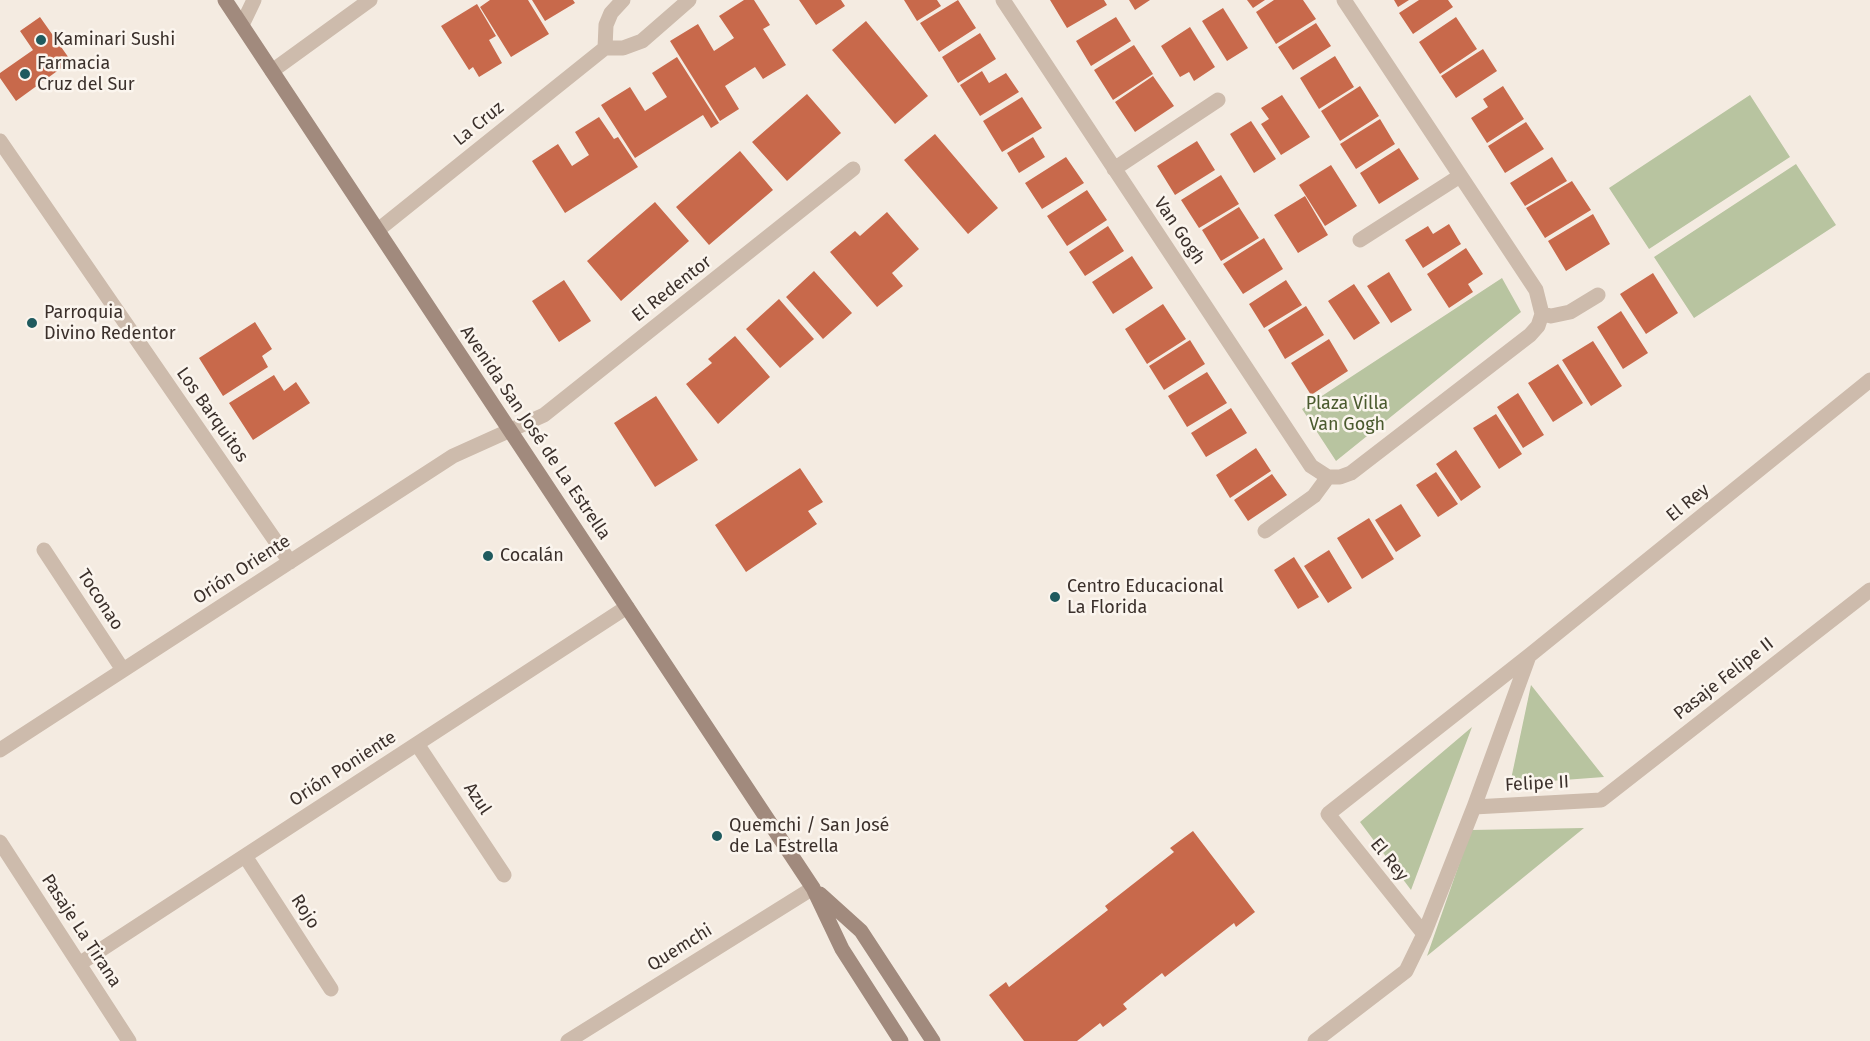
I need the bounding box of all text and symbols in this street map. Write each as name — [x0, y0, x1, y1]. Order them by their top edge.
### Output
place label: Kaminari Sushi — [53, 29, 175, 51]
marker: Kaminari Sushi — [34, 33, 48, 47]
place label: Farmacia Cruz del Sur — [37, 53, 135, 96]
marker: Farmacia Cruz del Sur — [18, 67, 32, 81]
street label: La Cruz — [449, 97, 509, 151]
street label: Van Gogh — [1149, 193, 1209, 269]
street label: El Redentor — [628, 251, 716, 327]
place label: Parroquia Divino Redentor — [44, 302, 176, 344]
marker: Parroquia Divino Redentor — [25, 316, 39, 330]
street label: Avenida San José de La Estrella — [455, 322, 615, 544]
street label: Los Barquitos — [171, 363, 253, 467]
park label: Plaza Villa Van Gogh — [1306, 393, 1388, 436]
street label: El Rey — [1662, 479, 1714, 527]
street label: Orión Oriente — [189, 531, 295, 609]
place label: Cocalán — [500, 545, 564, 567]
marker: Cocalán — [481, 549, 495, 563]
street label: Toconao — [72, 565, 128, 635]
place label: Centro Educacional La Florida — [1067, 576, 1224, 618]
marker: Centro Educacional La Florida — [1048, 590, 1062, 604]
street label: Pasaje Felipe II — [1670, 633, 1778, 725]
street label: Orión Poniente — [286, 727, 400, 811]
street label: Felipe II — [1504, 772, 1570, 796]
street label: Azul — [459, 779, 495, 819]
place label: Quemchi / San José de La Estrella — [729, 815, 889, 858]
marker: Quemchi / San José de La Estrella — [710, 829, 724, 843]
street label: El Rey — [1365, 834, 1413, 886]
street label: Pasaje La Tirana — [36, 870, 126, 992]
street label: Rojo — [286, 891, 324, 933]
street label: Quemchi — [644, 920, 716, 976]

